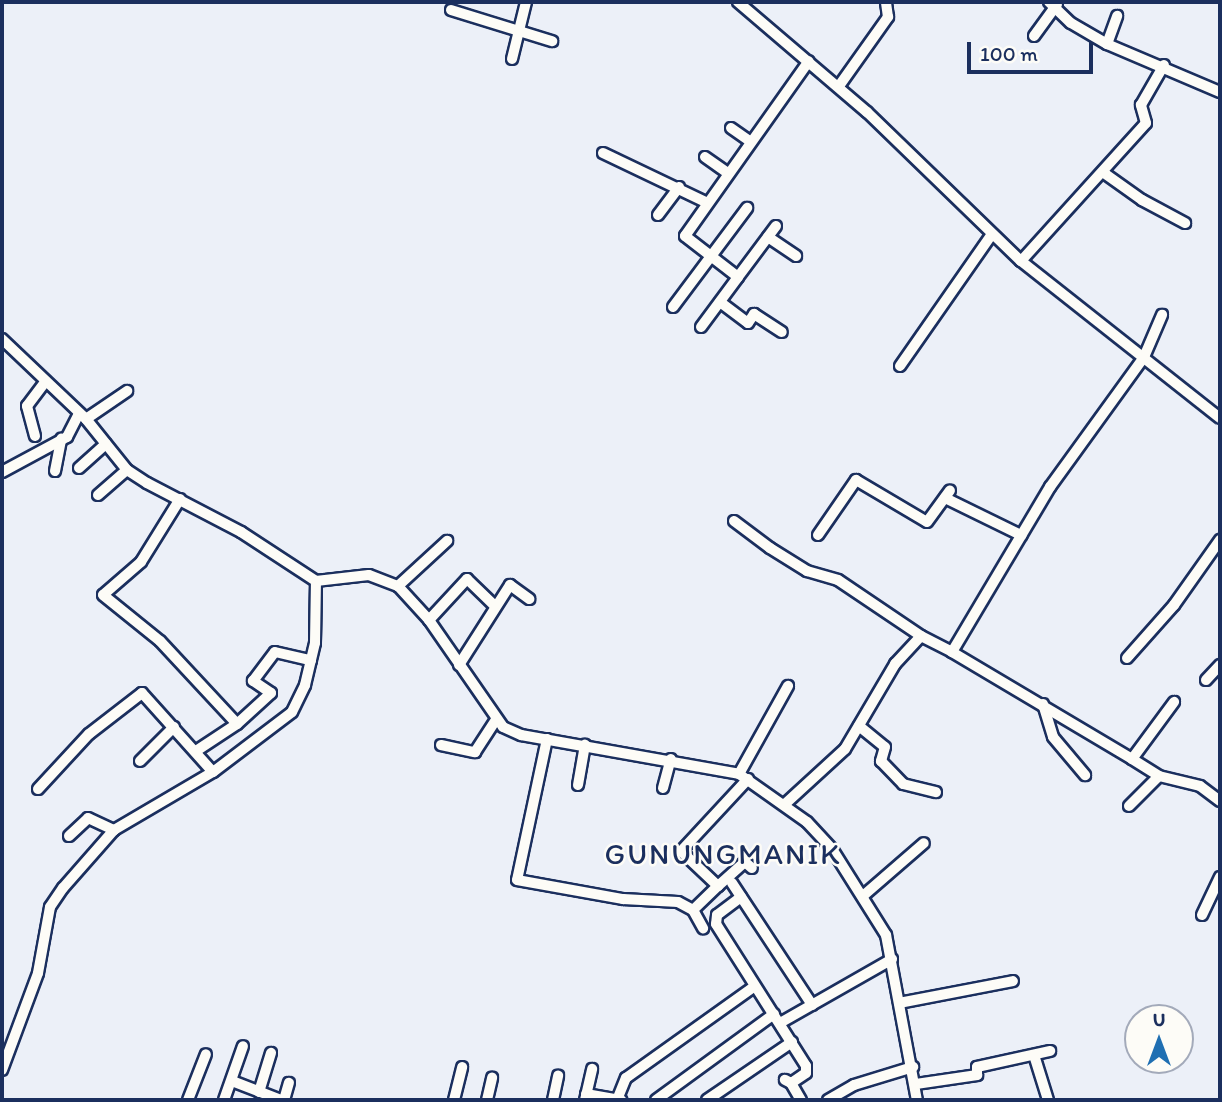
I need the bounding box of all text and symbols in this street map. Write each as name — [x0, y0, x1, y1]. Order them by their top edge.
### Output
scale bar — [970, 28, 1096, 72]
text: 100 m — [980, 41, 1038, 66]
district label: GUNUNGMANIK — [606, 836, 840, 872]
north arrow — [1124, 1004, 1194, 1074]
text: U — [1153, 1008, 1165, 1031]

